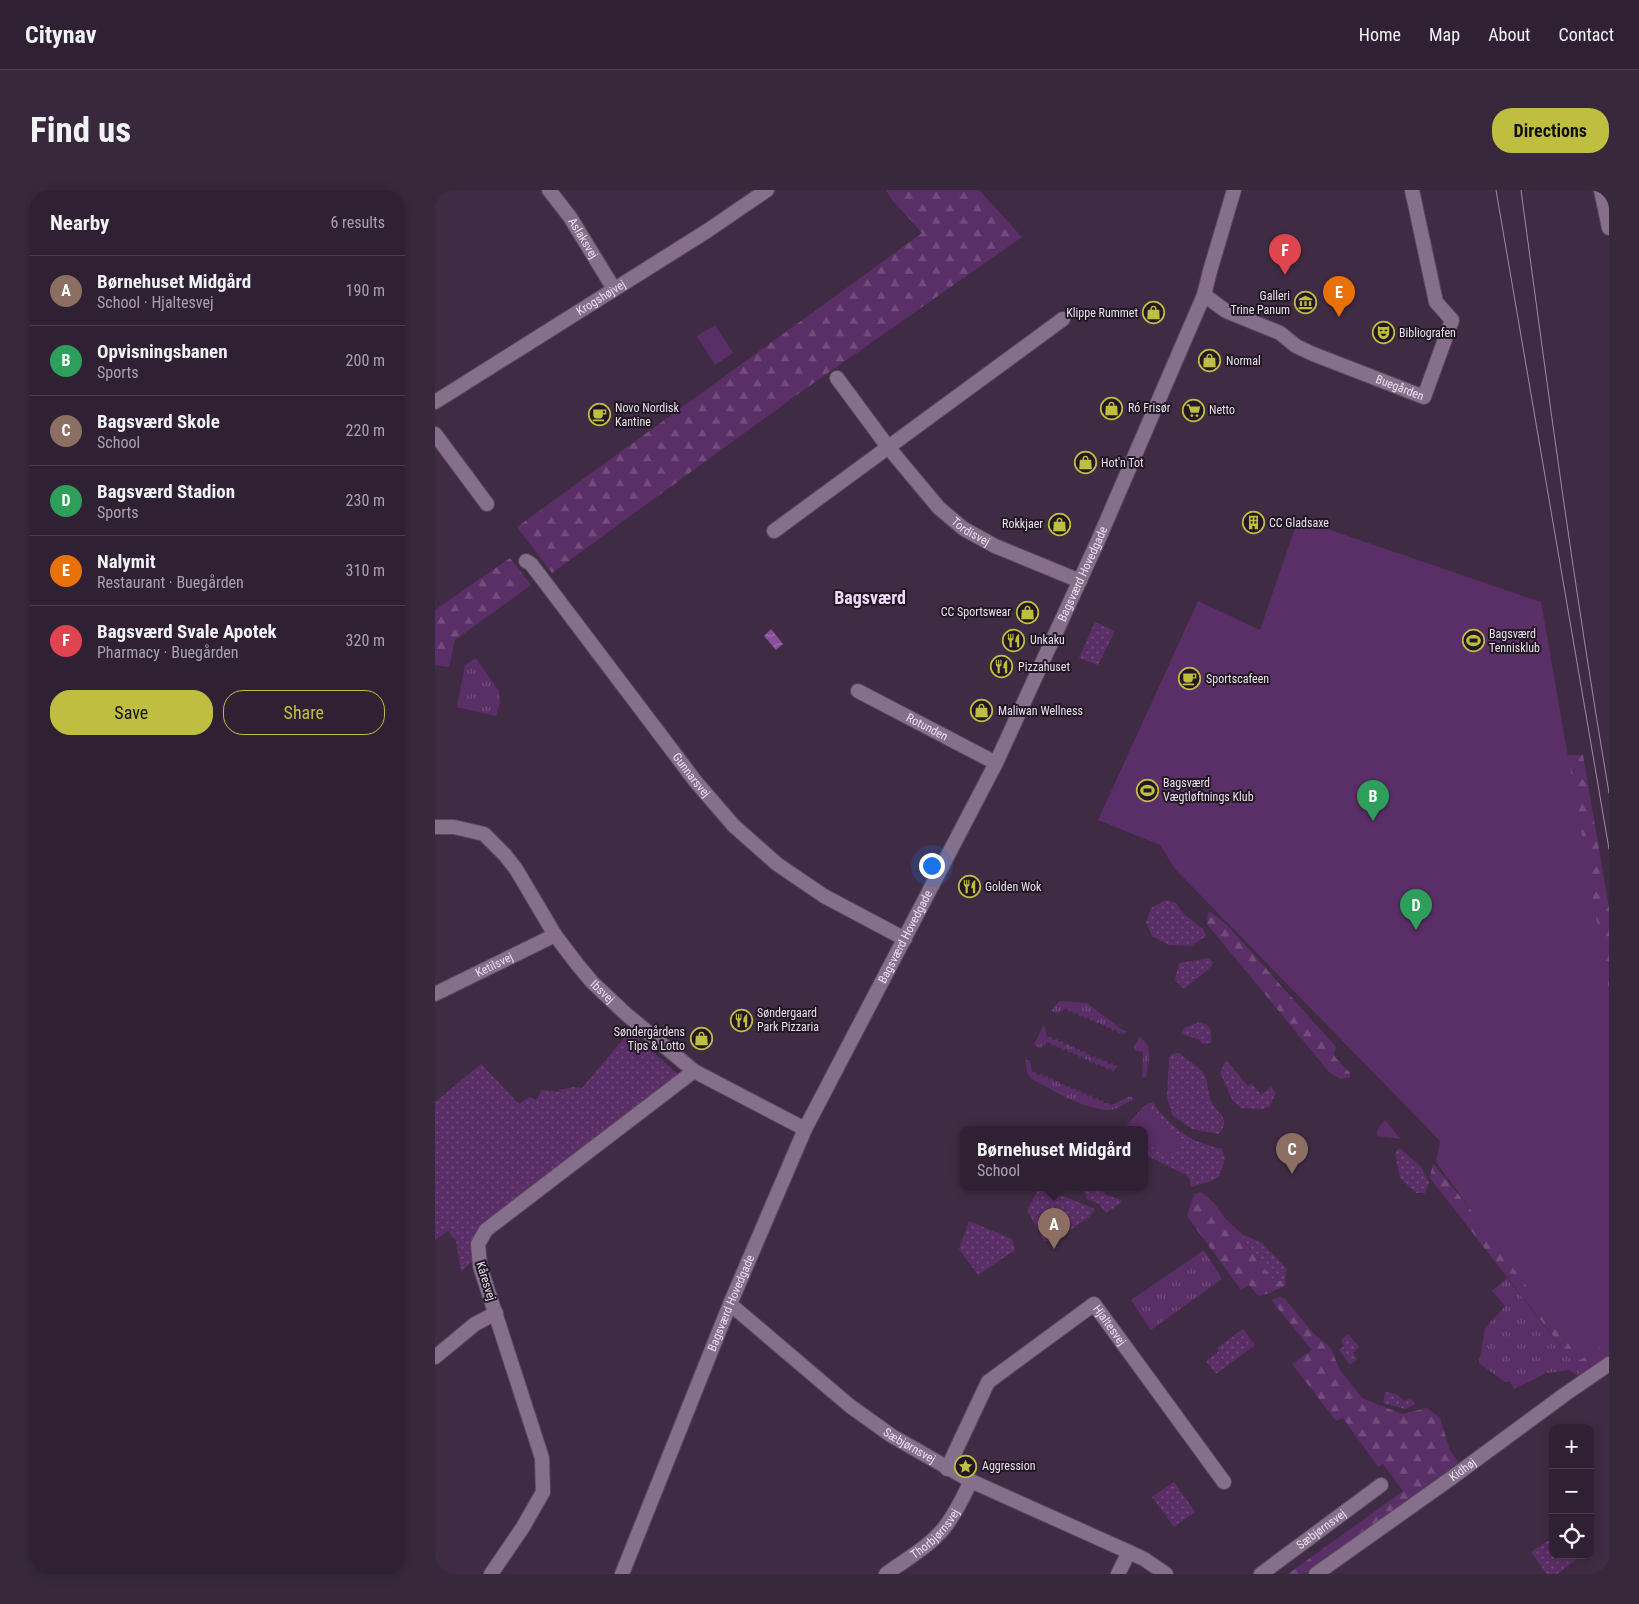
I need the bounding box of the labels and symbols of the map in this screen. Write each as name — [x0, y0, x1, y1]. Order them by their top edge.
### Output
street label: Aslaksvej — [565, 215, 601, 261]
pin: F — [1269, 234, 1301, 275]
pin: E — [1323, 276, 1355, 317]
street label: Krogshøjvej — [574, 277, 628, 318]
place label: Galleri Trine Panum — [1231, 289, 1290, 317]
museum icon: Galleri Trine Panum — [1294, 291, 1318, 315]
shop icon: Klippe Rummet — [1142, 301, 1166, 325]
place label: Klippe Rummet — [1066, 306, 1138, 320]
theatre icon: Bibliografen — [1371, 321, 1395, 345]
place label: Bibliografen — [1399, 326, 1456, 340]
shop icon: Normal — [1198, 349, 1222, 373]
place label: Normal — [1226, 354, 1261, 368]
street label: Buegården — [1374, 372, 1426, 403]
shop icon: Ró Frisør — [1100, 396, 1124, 420]
supermarket icon: Netto — [1181, 398, 1205, 422]
place label: Novo Nordisk Kantine — [615, 401, 679, 429]
place label: Ró Frisør — [1128, 401, 1171, 415]
cafe icon: Novo Nordisk Kantine — [587, 403, 611, 427]
place label: Netto — [1209, 403, 1235, 417]
shop icon: Hot'n Tot — [1073, 451, 1097, 475]
place label: Hot'n Tot — [1101, 456, 1144, 470]
building icon: CC Gladsaxe — [1241, 511, 1265, 535]
shop icon: Rokkjaer — [1047, 512, 1071, 536]
street label: Tordisvej — [948, 514, 992, 549]
place label: CC Gladsaxe — [1269, 516, 1329, 530]
place label: Rokkjaer — [1002, 517, 1043, 531]
street label: Bagsværd Hovedgade — [1055, 524, 1110, 624]
district label: Bagsværd — [834, 587, 906, 608]
shop icon: CC Sportswear — [1015, 600, 1039, 624]
place label: CC Sportswear — [941, 605, 1011, 619]
place label: Bagsværd Tennisklub — [1489, 627, 1540, 655]
restaurant icon: Unkaku — [1002, 628, 1026, 652]
sports icon: Bagsværd Tennisklub — [1461, 629, 1485, 653]
place label: Unkaku — [1030, 633, 1065, 647]
restaurant icon: Pizzahuset — [990, 655, 1014, 679]
place label: Pizzahuset — [1018, 660, 1070, 674]
cafe icon: Sportscafeen — [1178, 667, 1202, 691]
place label: Sportscafeen — [1206, 672, 1269, 686]
shop icon: Maliwan Wellness — [970, 699, 994, 723]
place label: Maliwan Wellness — [998, 704, 1083, 718]
street label: Rotunden — [904, 710, 950, 744]
street label: Gunnarsvej — [670, 750, 713, 800]
place label: Bagsværd Vægtløftnings Klub — [1163, 776, 1254, 804]
sports icon: Bagsværd Vægtløftnings Klub — [1135, 778, 1159, 802]
pin: B — [1357, 780, 1389, 821]
your location — [919, 853, 945, 879]
restaurant icon: Golden Wok — [957, 875, 981, 899]
place label: Golden Wok — [985, 880, 1042, 894]
street label: Bagsværd Hovedgade — [875, 887, 936, 986]
pin: D — [1400, 889, 1432, 930]
street label: Ketilsvej — [473, 950, 515, 980]
street label: Ibsvej — [587, 977, 617, 1006]
place label: Søndergaard Park Pizzaria — [757, 1006, 819, 1034]
restaurant icon: Søndergaard Park Pizzaria — [729, 1008, 753, 1032]
place label: Søndergårdens Tips & Lotto — [614, 1025, 685, 1053]
shop icon: Søndergårdens Tips & Lotto — [689, 1027, 713, 1051]
pin: C — [1276, 1133, 1308, 1174]
pin: A — [1038, 1208, 1070, 1249]
street label: Bagsværd Hovedgade — [705, 1252, 757, 1353]
street label: Kåresvej — [473, 1260, 499, 1302]
street label: Hjaltesvej — [1090, 1302, 1129, 1348]
street label: Sæbjørnsvej — [881, 1425, 938, 1466]
place icon: Aggression — [954, 1454, 978, 1478]
street label: Kidhøj — [1447, 1455, 1479, 1484]
place label: Aggression — [982, 1459, 1036, 1473]
street label: Thorbjørnsvej — [908, 1506, 962, 1562]
street label: Sæbjørnsvej — [1294, 1506, 1349, 1552]

